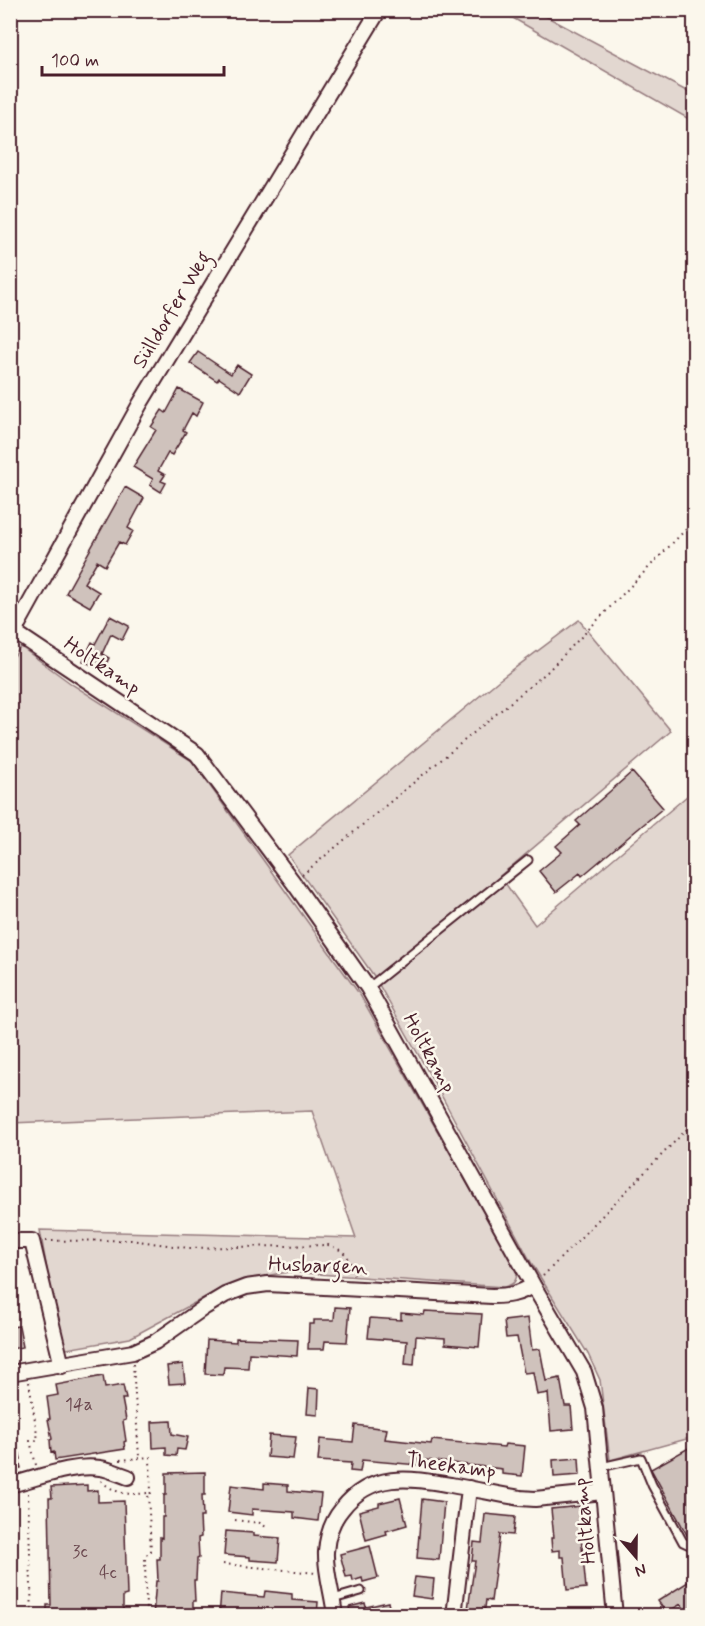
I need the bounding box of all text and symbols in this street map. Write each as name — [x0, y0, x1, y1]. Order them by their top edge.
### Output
scale bar — [42, 39, 224, 77]
text: 100 m — [51, 49, 99, 73]
street label: Sülldorfer Weg — [126, 246, 220, 375]
street label: Holtkamp — [58, 630, 146, 702]
street label: Holtkamp — [396, 1008, 462, 1098]
street label: Husbargen — [268, 1250, 369, 1284]
house number: 14a — [65, 1393, 93, 1417]
street label: Theekamp — [404, 1446, 498, 1486]
street label: Holtkamp — [567, 1476, 603, 1566]
north arrow — [606, 1527, 666, 1587]
house number: 3c — [72, 1540, 88, 1564]
text: N — [632, 1558, 649, 1581]
house number: 4c — [99, 1561, 117, 1585]

